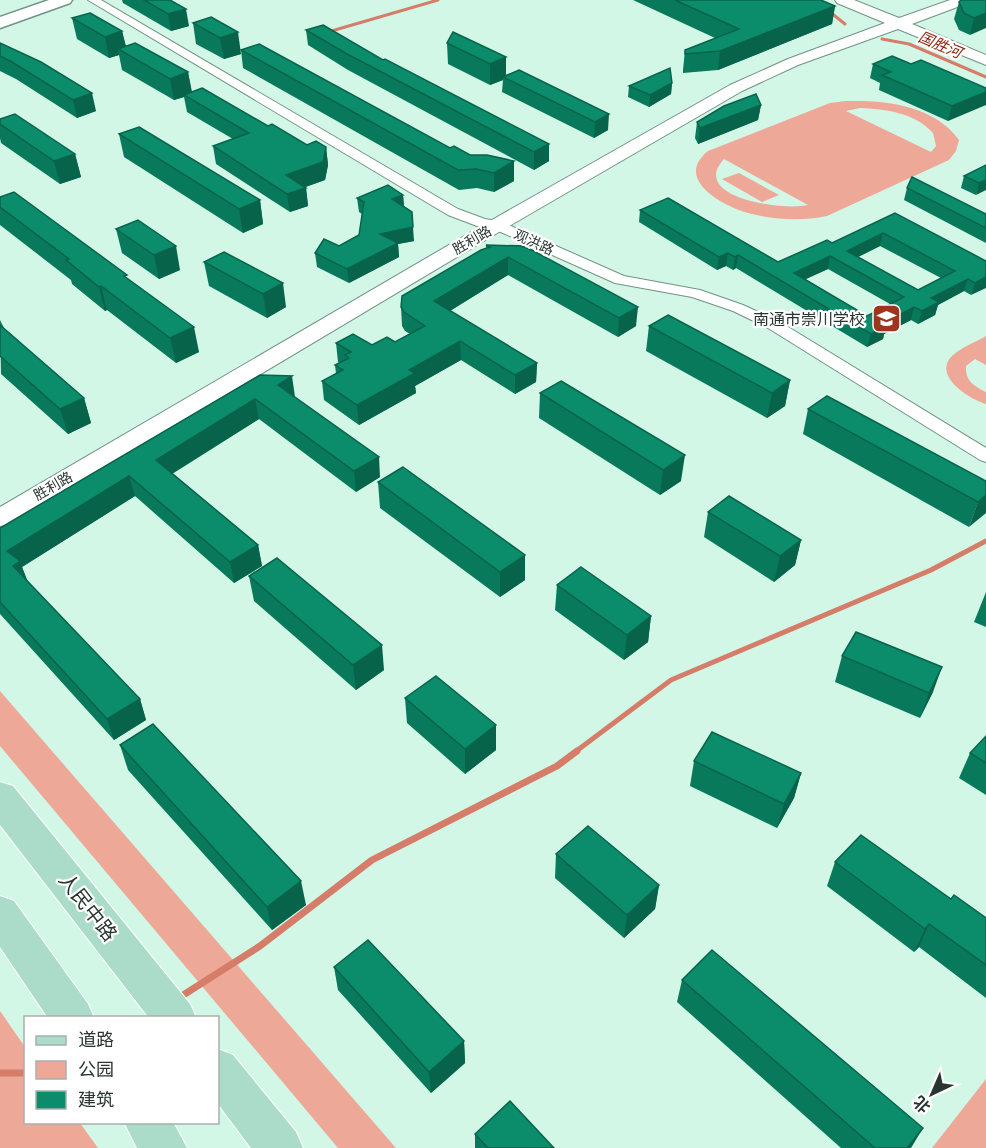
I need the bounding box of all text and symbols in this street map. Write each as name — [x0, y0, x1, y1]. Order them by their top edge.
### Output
water label: 国胜河 — [916, 27, 967, 62]
street label: 胜利路 — [449, 222, 494, 257]
street label: 观洪路 — [512, 225, 557, 258]
school or university icon: 南通市崇川学校 — [870, 303, 902, 335]
place label: 南通市崇川学校 — [753, 309, 865, 328]
street label: 胜利路 — [30, 468, 75, 503]
street label: 人民中路 — [55, 867, 123, 945]
legend — [24, 1016, 219, 1124]
text: 道路 — [78, 1028, 114, 1050]
text: 公园 — [78, 1058, 114, 1080]
north arrow — [902, 1064, 962, 1124]
text: 建筑 — [78, 1088, 114, 1110]
text: 北 — [909, 1093, 934, 1118]

